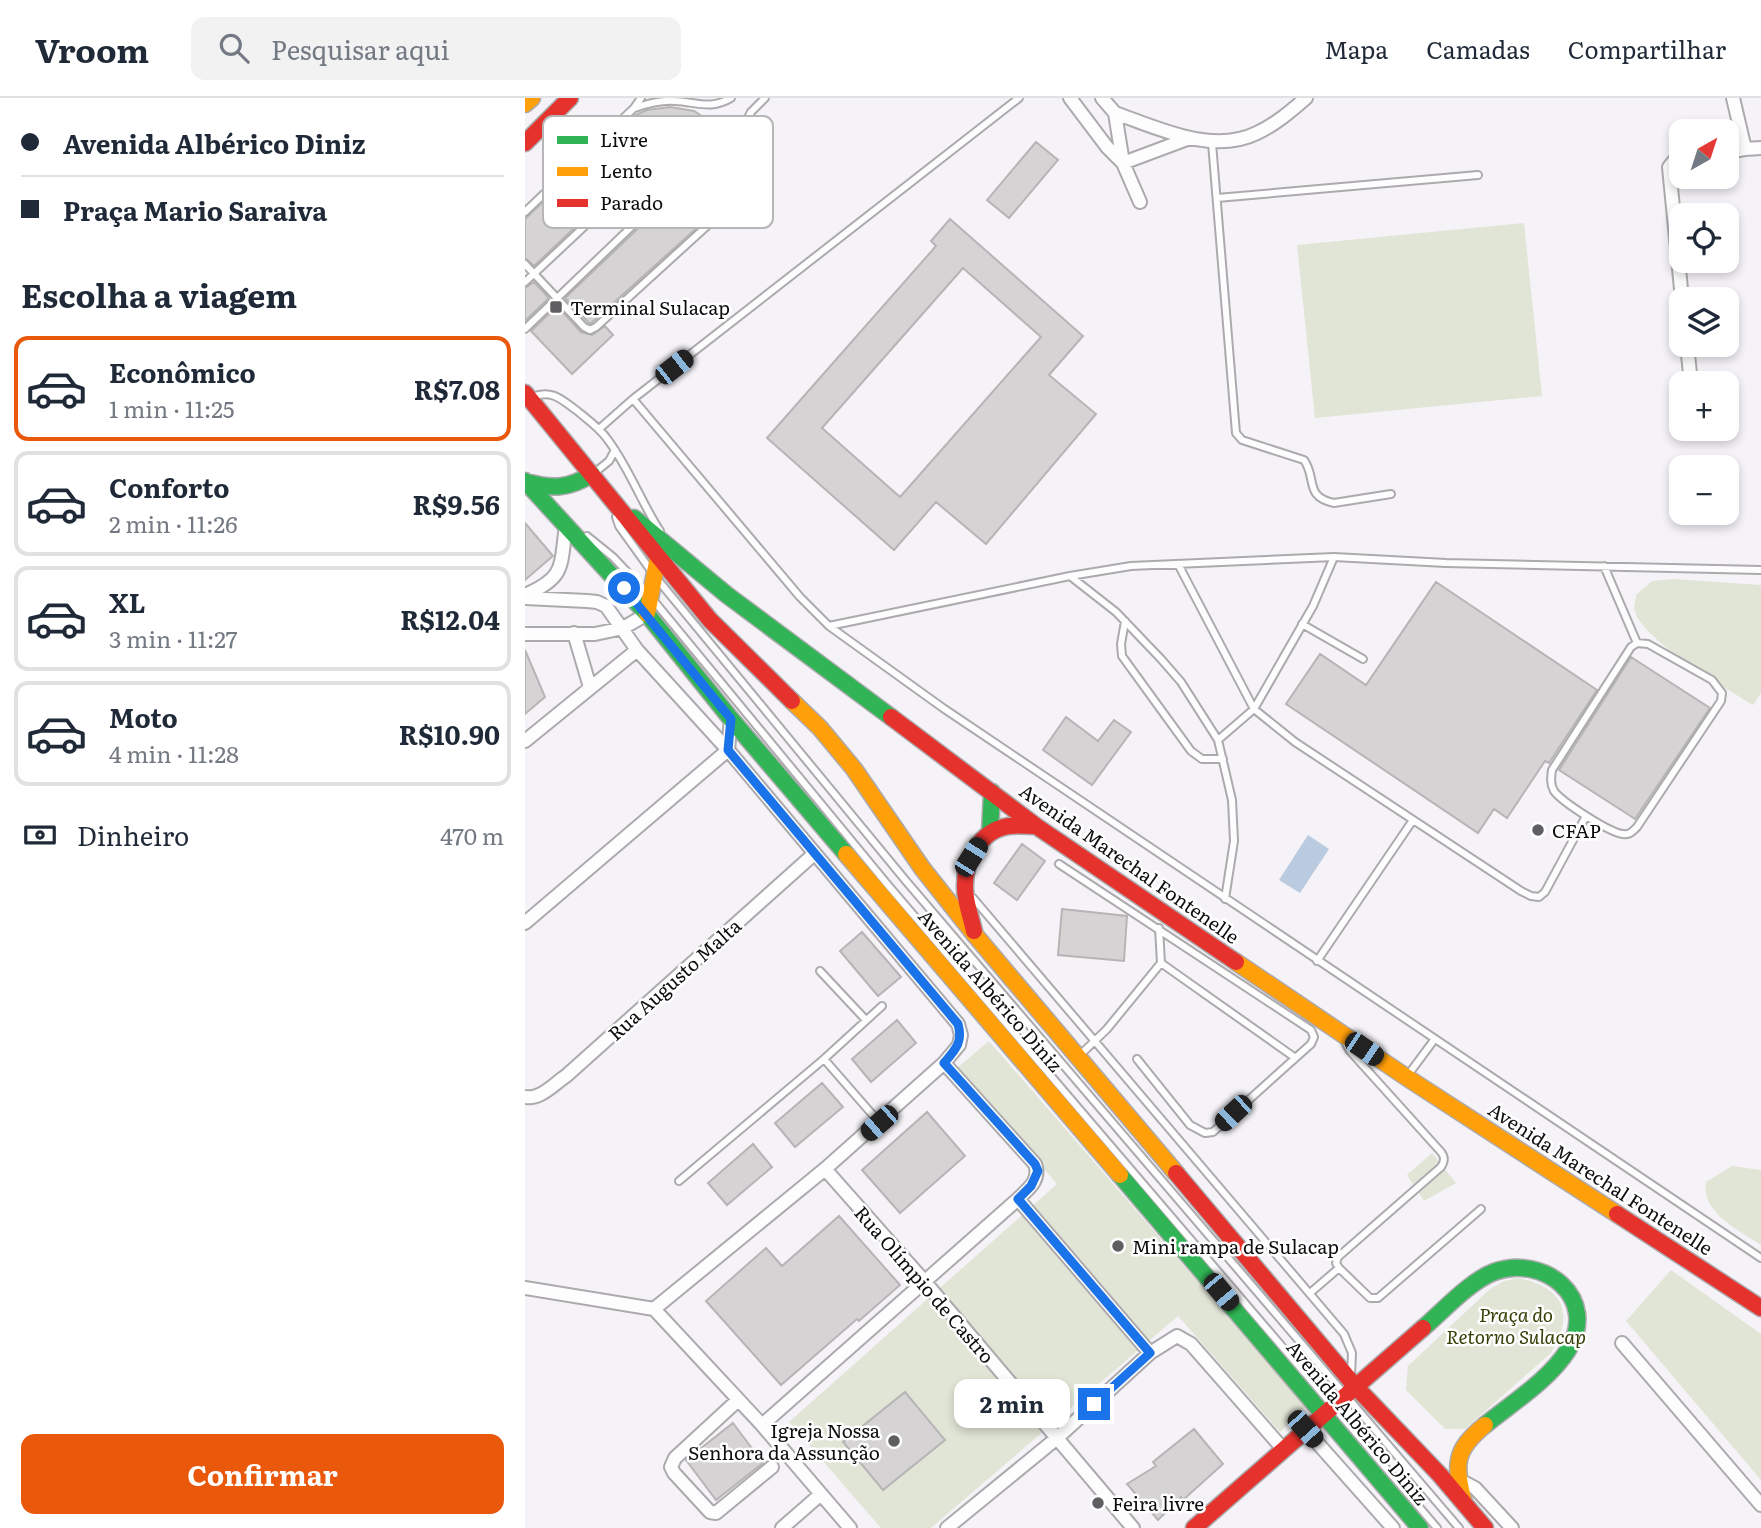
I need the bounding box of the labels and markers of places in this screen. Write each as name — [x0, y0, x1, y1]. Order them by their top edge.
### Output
place label: Terminal Sulacap — [570, 293, 730, 321]
marker: Terminal Sulacap — [548, 299, 564, 315]
place label: CFAP — [1552, 816, 1601, 844]
marker: CFAP — [1530, 822, 1546, 838]
place label: Mini rampa de Sulacap — [1132, 1232, 1339, 1260]
marker: Mini rampa de Sulacap — [1110, 1238, 1126, 1254]
place label: Igreja Nossa Senhora da Assunção — [688, 1416, 881, 1466]
marker: Igreja Nossa Senhora da Assunção — [886, 1433, 902, 1449]
place label: Feira livre — [1112, 1489, 1204, 1517]
marker: Feira livre — [1090, 1495, 1106, 1511]

